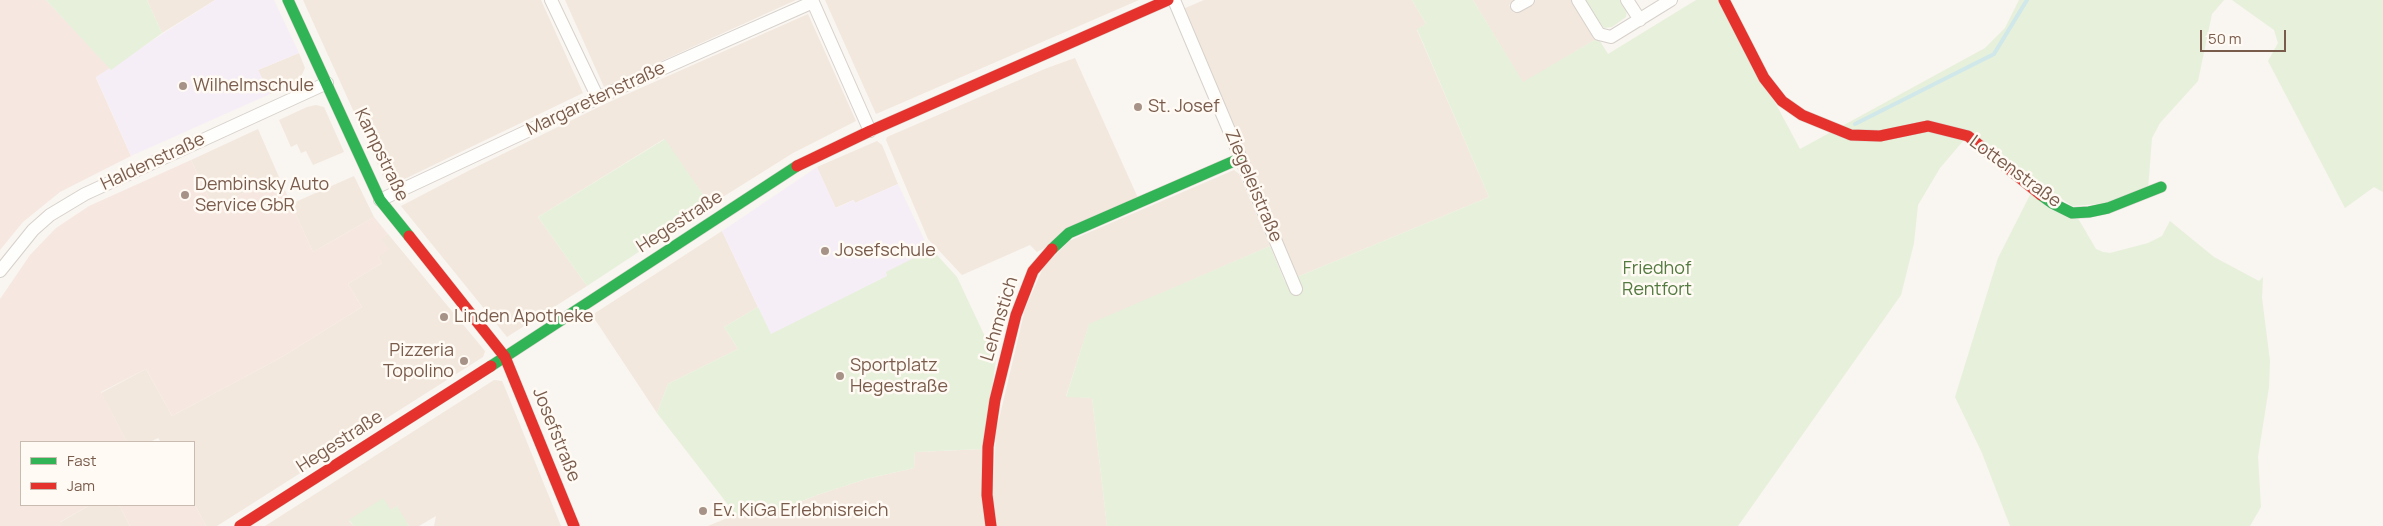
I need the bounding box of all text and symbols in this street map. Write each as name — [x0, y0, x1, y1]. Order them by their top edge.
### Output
scale bar — [2203, 20, 2289, 52]
text: 50 m — [2208, 28, 2242, 49]
street label: Margaretenstraße — [523, 57, 669, 141]
place label: Wilhelmschule — [193, 75, 314, 97]
marker: Wilhelmschule — [177, 80, 189, 92]
place label: St. Josef — [1148, 96, 1220, 118]
marker: St. Josef — [1132, 101, 1144, 113]
street label: Kampstraße — [349, 105, 413, 205]
street label: Ziegeleistraße — [1220, 127, 1286, 245]
street label: Haldenstraße — [98, 129, 208, 195]
street label: Lottenstraße — [1965, 131, 2065, 213]
place label: Dembinsky Auto Service GbR — [195, 174, 329, 216]
street label: Hegestraße — [633, 186, 727, 258]
marker: Dembinsky Auto Service GbR — [179, 189, 191, 201]
place label: Josefschule — [835, 240, 936, 262]
marker: Josefschule — [819, 245, 831, 257]
park label: Friedhof Rentfort — [1622, 258, 1692, 300]
street label: Lehmstich — [977, 274, 1023, 364]
place label: Linden Apotheke — [454, 306, 594, 328]
marker: Linden Apotheke — [438, 311, 450, 323]
place label: Pizzeria Topolino — [383, 340, 454, 382]
marker: Pizzeria Topolino — [458, 355, 470, 367]
place label: Sportplatz Hegestraße — [850, 355, 948, 398]
marker: Sportplatz Hegestraße — [834, 370, 846, 382]
street label: Josefstraße — [527, 385, 585, 485]
street label: Hegestraße — [293, 406, 387, 478]
legend — [20, 441, 195, 506]
text: Fast — [67, 450, 96, 471]
text: Jam — [67, 475, 95, 496]
place label: Ev. KiGa Erlebnisreich — [713, 500, 888, 522]
marker: Ev. KiGa Erlebnisreich — [697, 505, 709, 517]

